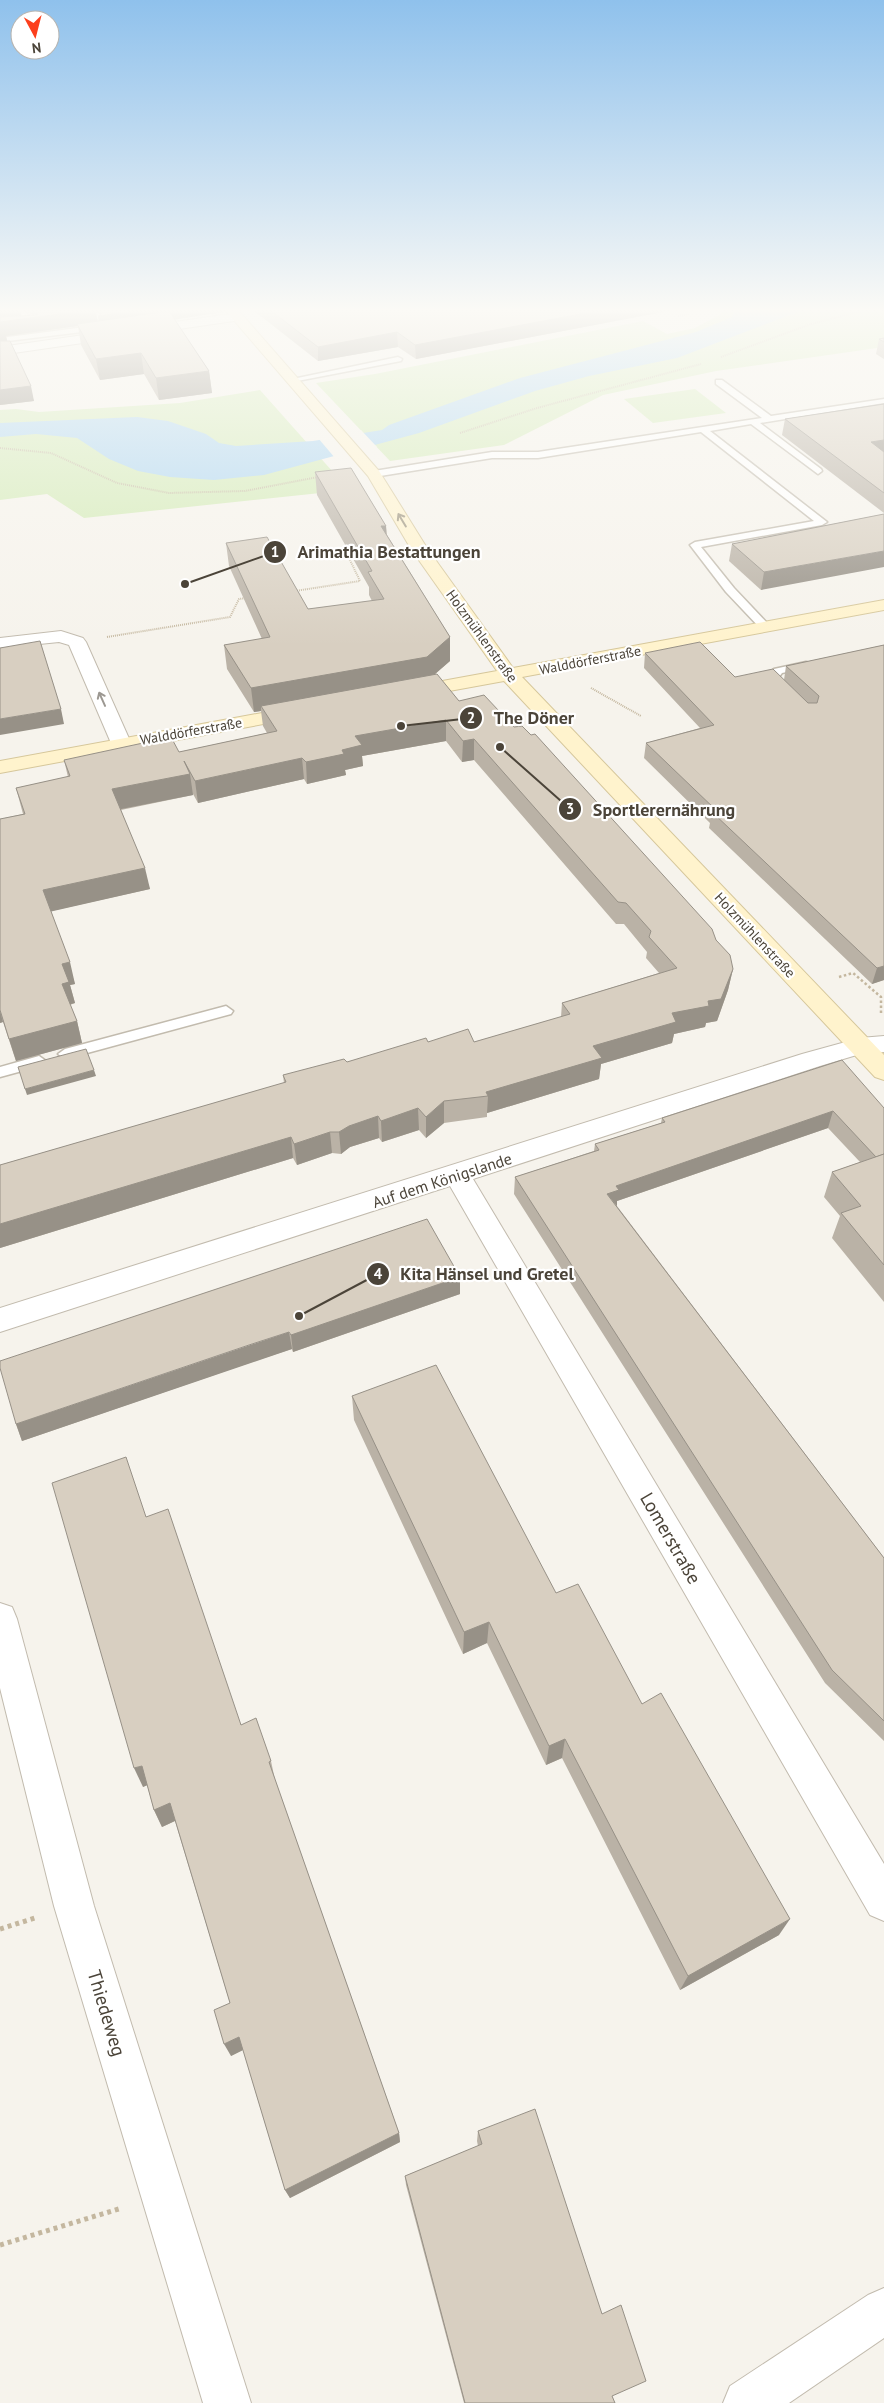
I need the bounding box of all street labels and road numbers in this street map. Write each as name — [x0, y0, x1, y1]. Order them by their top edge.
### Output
street label: Holzmühlenstraße — [442, 586, 522, 686]
street label: Walddörferstraße — [538, 641, 642, 679]
street label: Walddörferstraße — [139, 713, 243, 749]
street label: Holzmühlenstraße — [711, 888, 799, 982]
street label: Auf dem Königslande — [370, 1148, 514, 1212]
street label: Lomerstraße — [635, 1488, 707, 1588]
street label: Thiedeweg — [83, 1967, 131, 2059]

